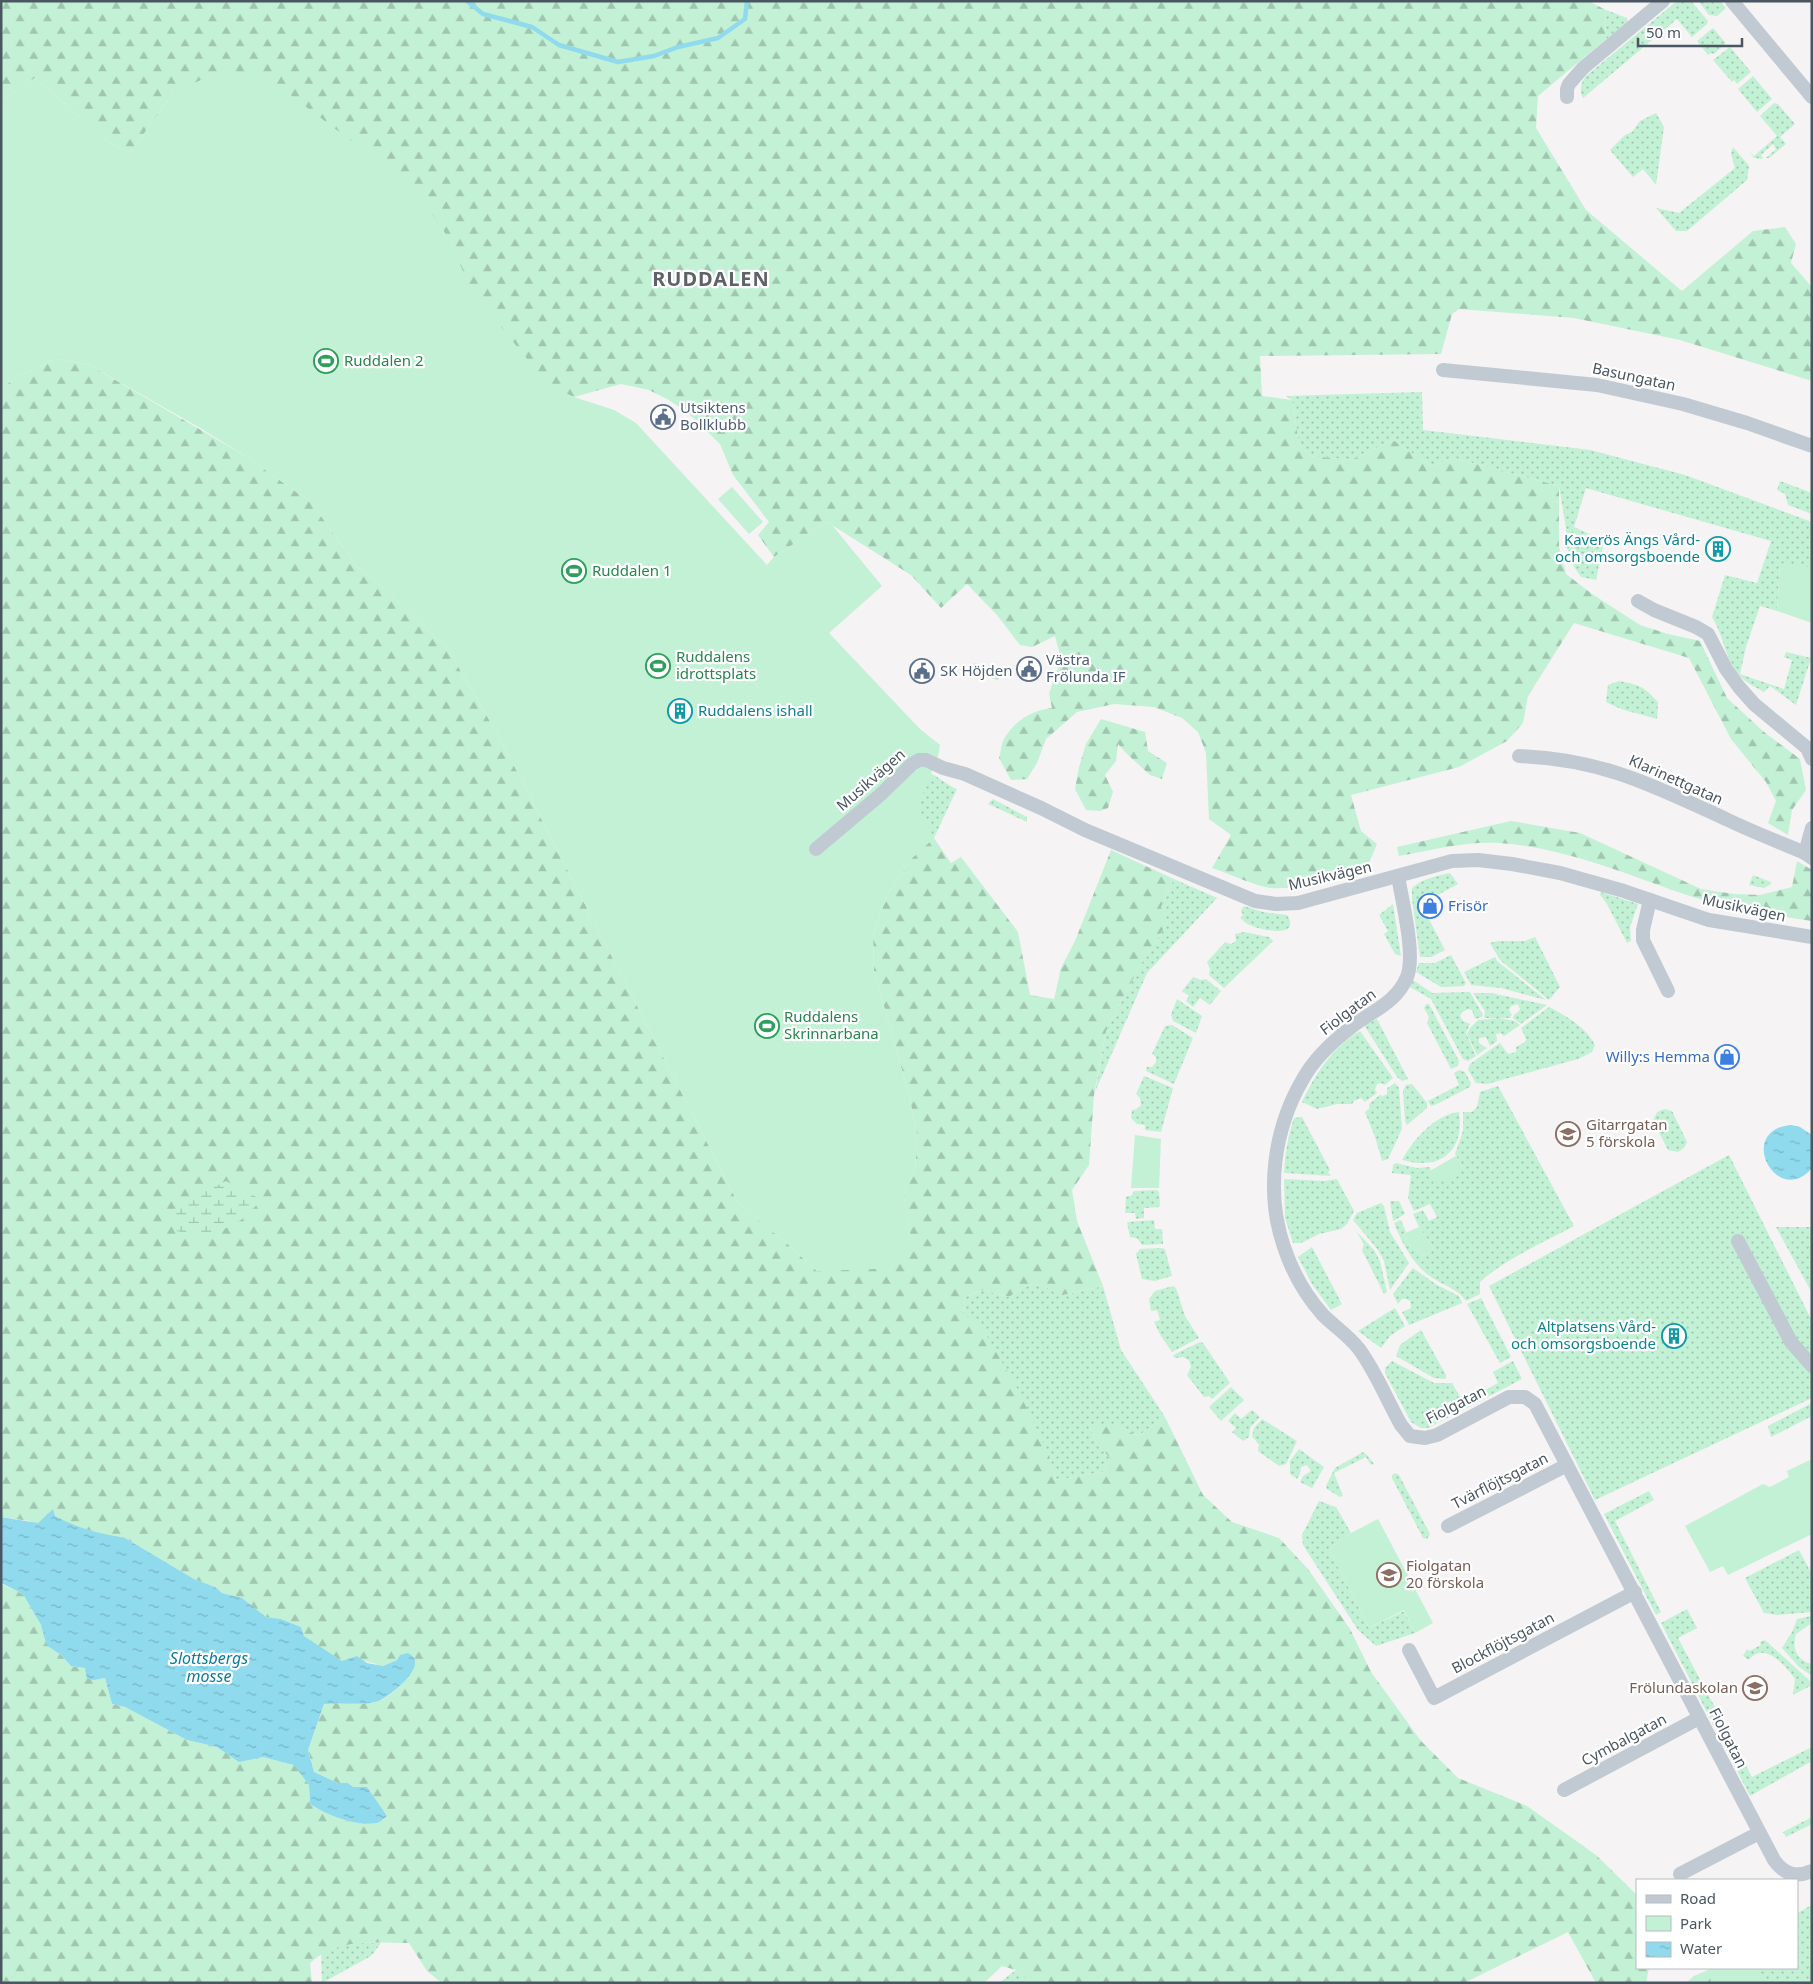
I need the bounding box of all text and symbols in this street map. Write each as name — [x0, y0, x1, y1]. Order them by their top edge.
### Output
scale bar — [1638, 15, 1742, 47]
text: 50 m — [1646, 22, 1681, 42]
district label: RUDDALEN — [652, 265, 770, 292]
sports icon: Ruddalen 2 — [313, 348, 339, 374]
place label: Ruddalen 2 — [344, 350, 424, 370]
street label: Basungatan — [1591, 357, 1678, 395]
place label: Utsiktens Bollklubb — [680, 397, 746, 434]
public building icon: Utsiktens Bollklubb — [650, 404, 676, 430]
place label: Kaverös Ängs Vård- och omsorgsboende — [1555, 529, 1700, 566]
building icon: Kaverös Ängs Vård- och omsorgsboende — [1705, 536, 1731, 562]
sports icon: Ruddalen 1 — [561, 558, 587, 584]
place label: Ruddalen 1 — [592, 560, 672, 580]
place label: Ruddalens idrottsplats — [676, 646, 756, 683]
place label: Västra Frölunda IF — [1046, 649, 1126, 686]
sports icon: Ruddalens idrottsplats — [645, 653, 671, 679]
public building icon: Västra Frölunda IF — [1016, 656, 1042, 682]
public building icon: SK Höjden — [909, 658, 935, 684]
place label: SK Höjden — [940, 660, 1012, 680]
building icon: Ruddalens ishall — [667, 698, 693, 724]
place label: Ruddalens ishall — [698, 700, 813, 720]
street label: Musikvägen — [832, 744, 909, 815]
street label: Klarinettgatan — [1626, 749, 1727, 809]
street label: Musikvägen — [1286, 856, 1373, 894]
street label: Musikvägen — [1701, 888, 1788, 926]
shop icon: Frisör — [1417, 893, 1443, 919]
place label: Frisör — [1448, 895, 1488, 915]
street label: Fiolgatan — [1315, 984, 1380, 1039]
place label: Ruddalens Skrinnarbana — [784, 1006, 879, 1043]
sports icon: Ruddalens Skrinnarbana — [754, 1013, 780, 1039]
shop icon: Willy:s Hemma — [1714, 1044, 1740, 1070]
place label: Willy:s Hemma — [1606, 1046, 1710, 1066]
place label: Gitarrgatan 5 förskola — [1586, 1114, 1668, 1151]
school or university icon: Gitarrgatan 5 förskola — [1555, 1121, 1581, 1147]
place label: Altplatsens Vård- och omsorgsboende — [1511, 1316, 1656, 1353]
building icon: Altplatsens Vård- och omsorgsboende — [1661, 1323, 1687, 1349]
street label: Fiolgatan — [1422, 1380, 1489, 1428]
street label: Tvärflöjtsgatan — [1448, 1447, 1551, 1513]
place label: Fiolgatan 20 förskola — [1406, 1555, 1484, 1592]
school or university icon: Fiolgatan 20 förskola — [1376, 1562, 1402, 1588]
street label: Blockflöjtsgatan — [1448, 1607, 1557, 1678]
water label: Slottsbergs mosse — [170, 1647, 248, 1687]
school or university icon: Frölundaskolan — [1742, 1675, 1768, 1701]
place label: Frölundaskolan — [1629, 1677, 1738, 1697]
street label: Fiolgatan — [1705, 1704, 1753, 1771]
street label: Cymbalgatan — [1578, 1708, 1669, 1770]
legend — [1636, 1879, 1798, 1969]
text: Road — [1680, 1888, 1716, 1908]
text: Park — [1680, 1913, 1712, 1933]
text: Water — [1680, 1938, 1722, 1958]

